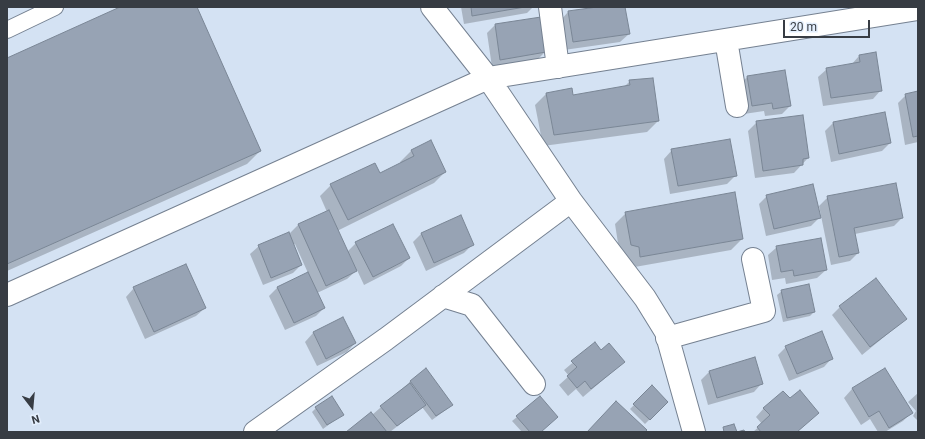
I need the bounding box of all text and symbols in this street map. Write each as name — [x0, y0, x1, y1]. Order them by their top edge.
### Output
scale bar — [785, 12, 872, 38]
text: 20 m — [790, 20, 817, 34]
north arrow — [12, 387, 52, 427]
text: N — [30, 412, 41, 426]

